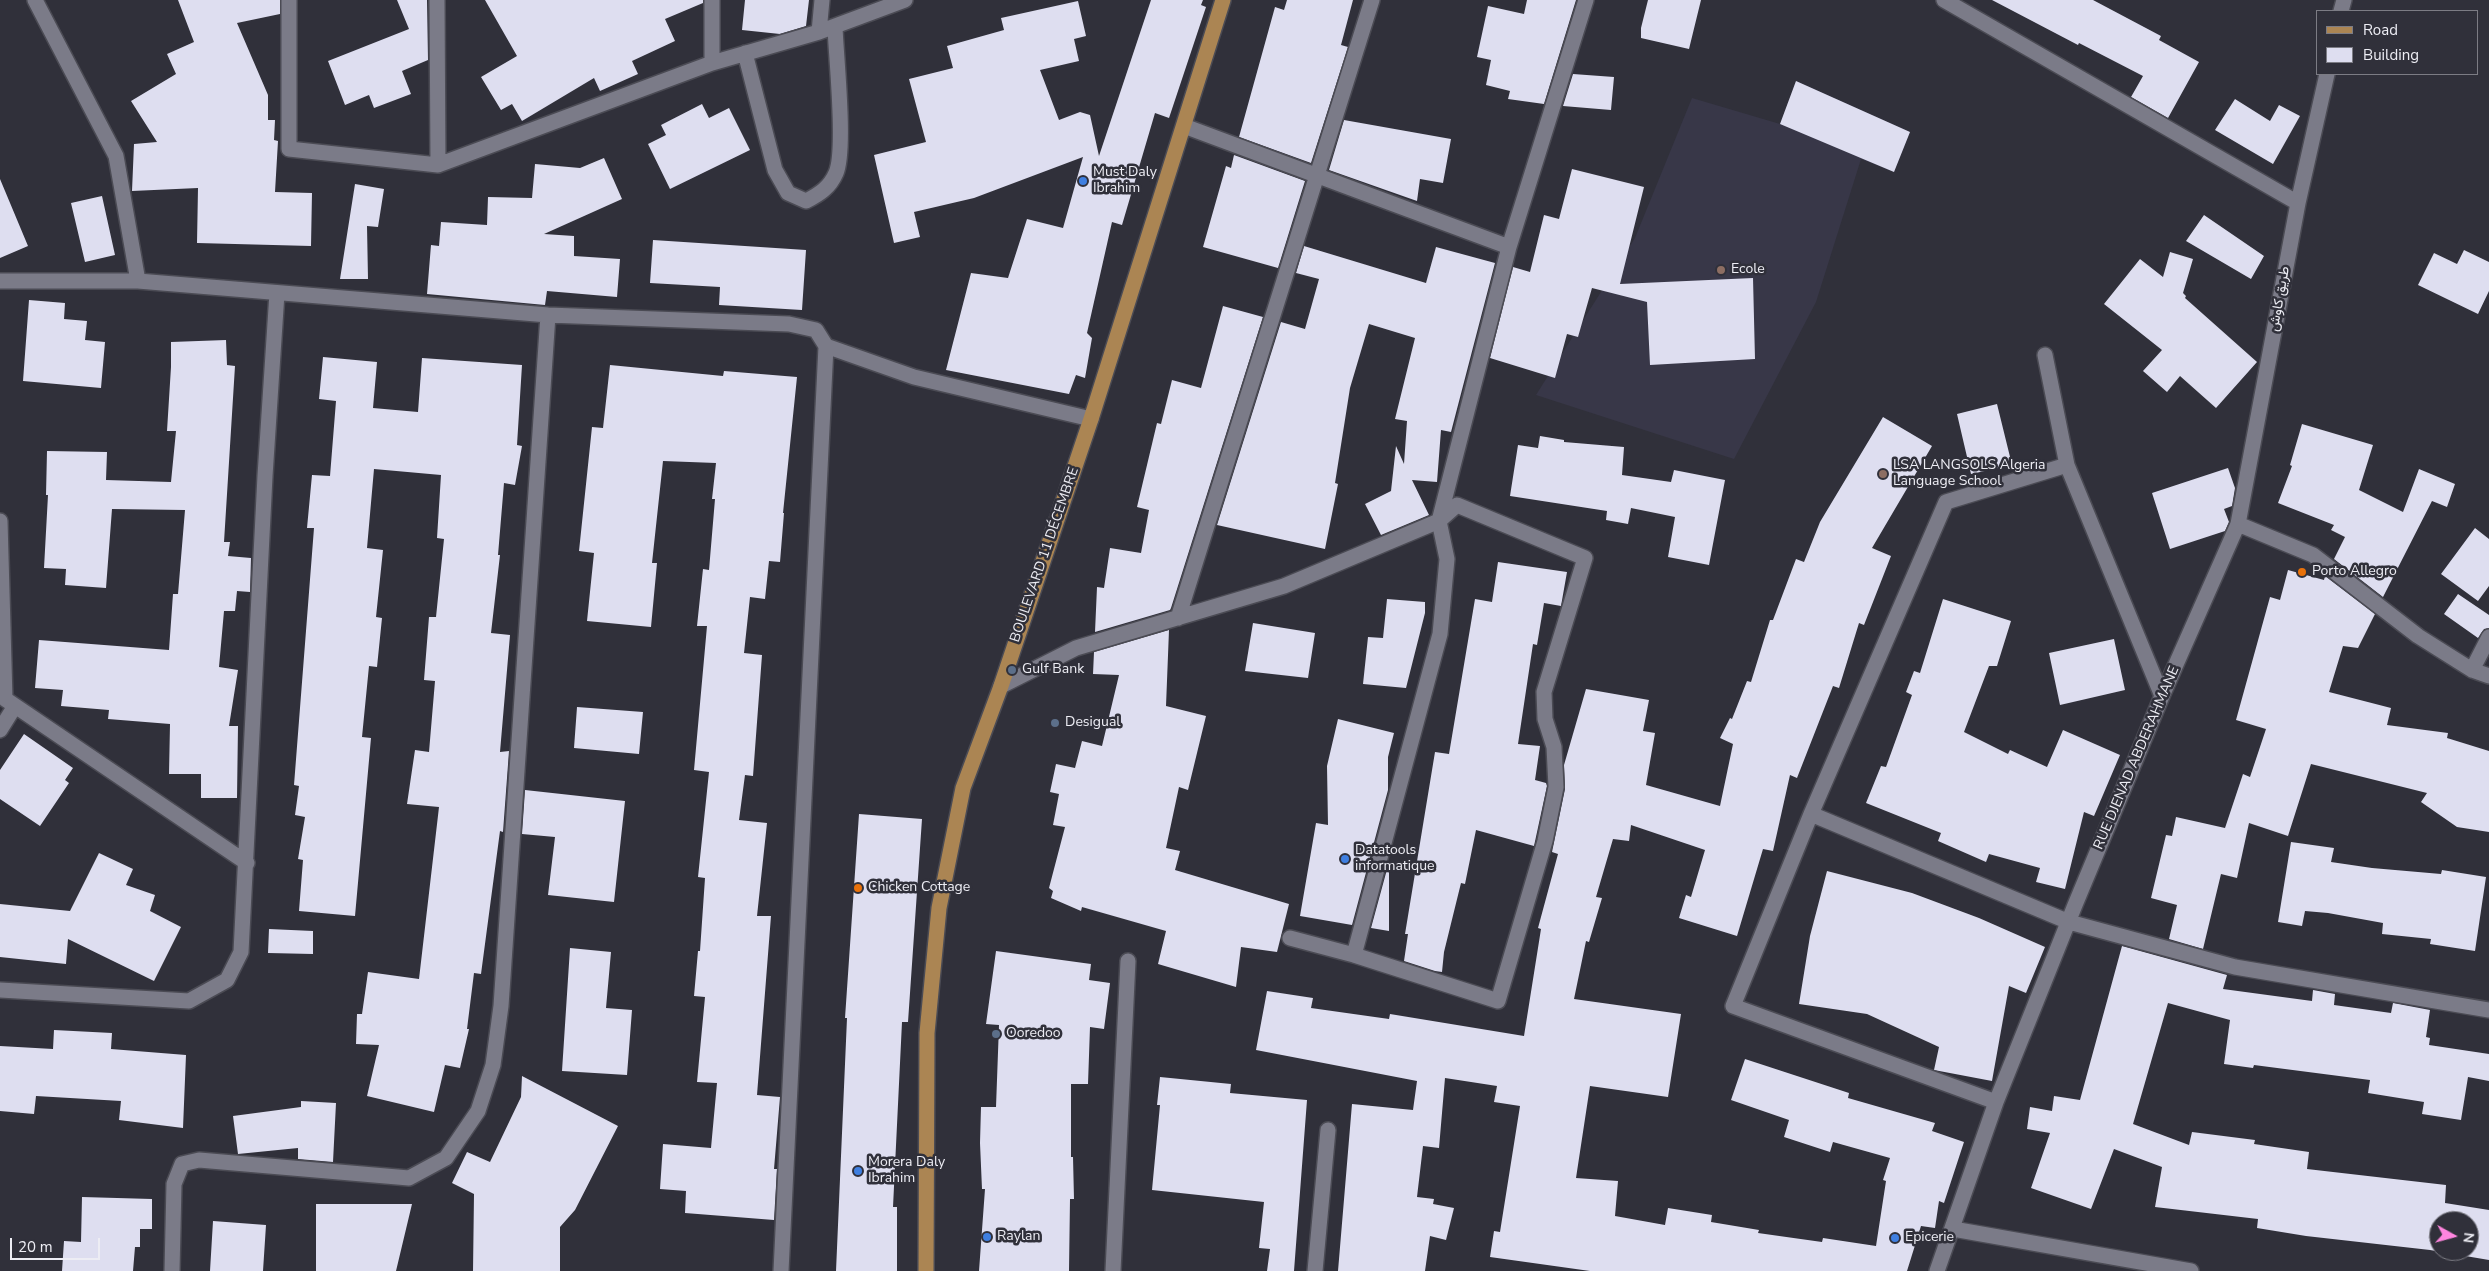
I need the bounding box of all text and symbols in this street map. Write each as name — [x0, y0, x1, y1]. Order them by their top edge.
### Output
legend — [2316, 10, 2479, 75]
text: Road — [2363, 20, 2398, 40]
text: Building — [2363, 45, 2419, 65]
place label: Must Daly Ibrahim — [1093, 165, 1157, 198]
marker: Must Daly Ibrahim — [1077, 175, 1089, 187]
place label: Ecole — [1731, 262, 1765, 278]
marker: Ecole — [1715, 264, 1727, 276]
street label: طريق كاوش — [2266, 265, 2294, 333]
place label: LSA LANGSOLS Algeria Language School — [1893, 458, 2045, 491]
street label: BOULEVARD 11 DÉCEMBRE — [1007, 465, 1083, 645]
marker: LSA LANGSOLS Algeria Language School — [1877, 468, 1889, 480]
place label: Porto Allegro — [2312, 564, 2397, 580]
marker: Porto Allegro — [2296, 566, 2308, 578]
place label: Gulf Bank — [1022, 662, 1084, 678]
marker: Gulf Bank — [1006, 664, 1018, 676]
street label: RUE DJENAD ABDERAHMANE — [2091, 664, 2183, 852]
place label: Desigual — [1065, 715, 1120, 731]
marker: Desigual — [1049, 717, 1061, 729]
place label: Datatools informatique — [1355, 843, 1434, 876]
marker: Datatools informatique — [1339, 853, 1351, 865]
place label: Chicken Cottage — [868, 880, 970, 896]
marker: Chicken Cottage — [852, 882, 864, 894]
place label: Ooredoo — [1006, 1026, 1061, 1042]
marker: Ooredoo — [990, 1028, 1002, 1040]
place label: Morera Daly Ibrahim — [868, 1155, 945, 1188]
marker: Morera Daly Ibrahim — [852, 1165, 864, 1177]
north arrow — [2429, 1211, 2479, 1261]
scale bar — [12, 1228, 102, 1260]
place label: Raylan — [997, 1229, 1040, 1245]
place label: Epicerie — [1905, 1230, 1954, 1246]
marker: Raylan — [981, 1231, 993, 1243]
text: N — [2458, 1231, 2478, 1244]
marker: Epicerie — [1889, 1232, 1901, 1244]
text: 20 m — [18, 1237, 53, 1257]

